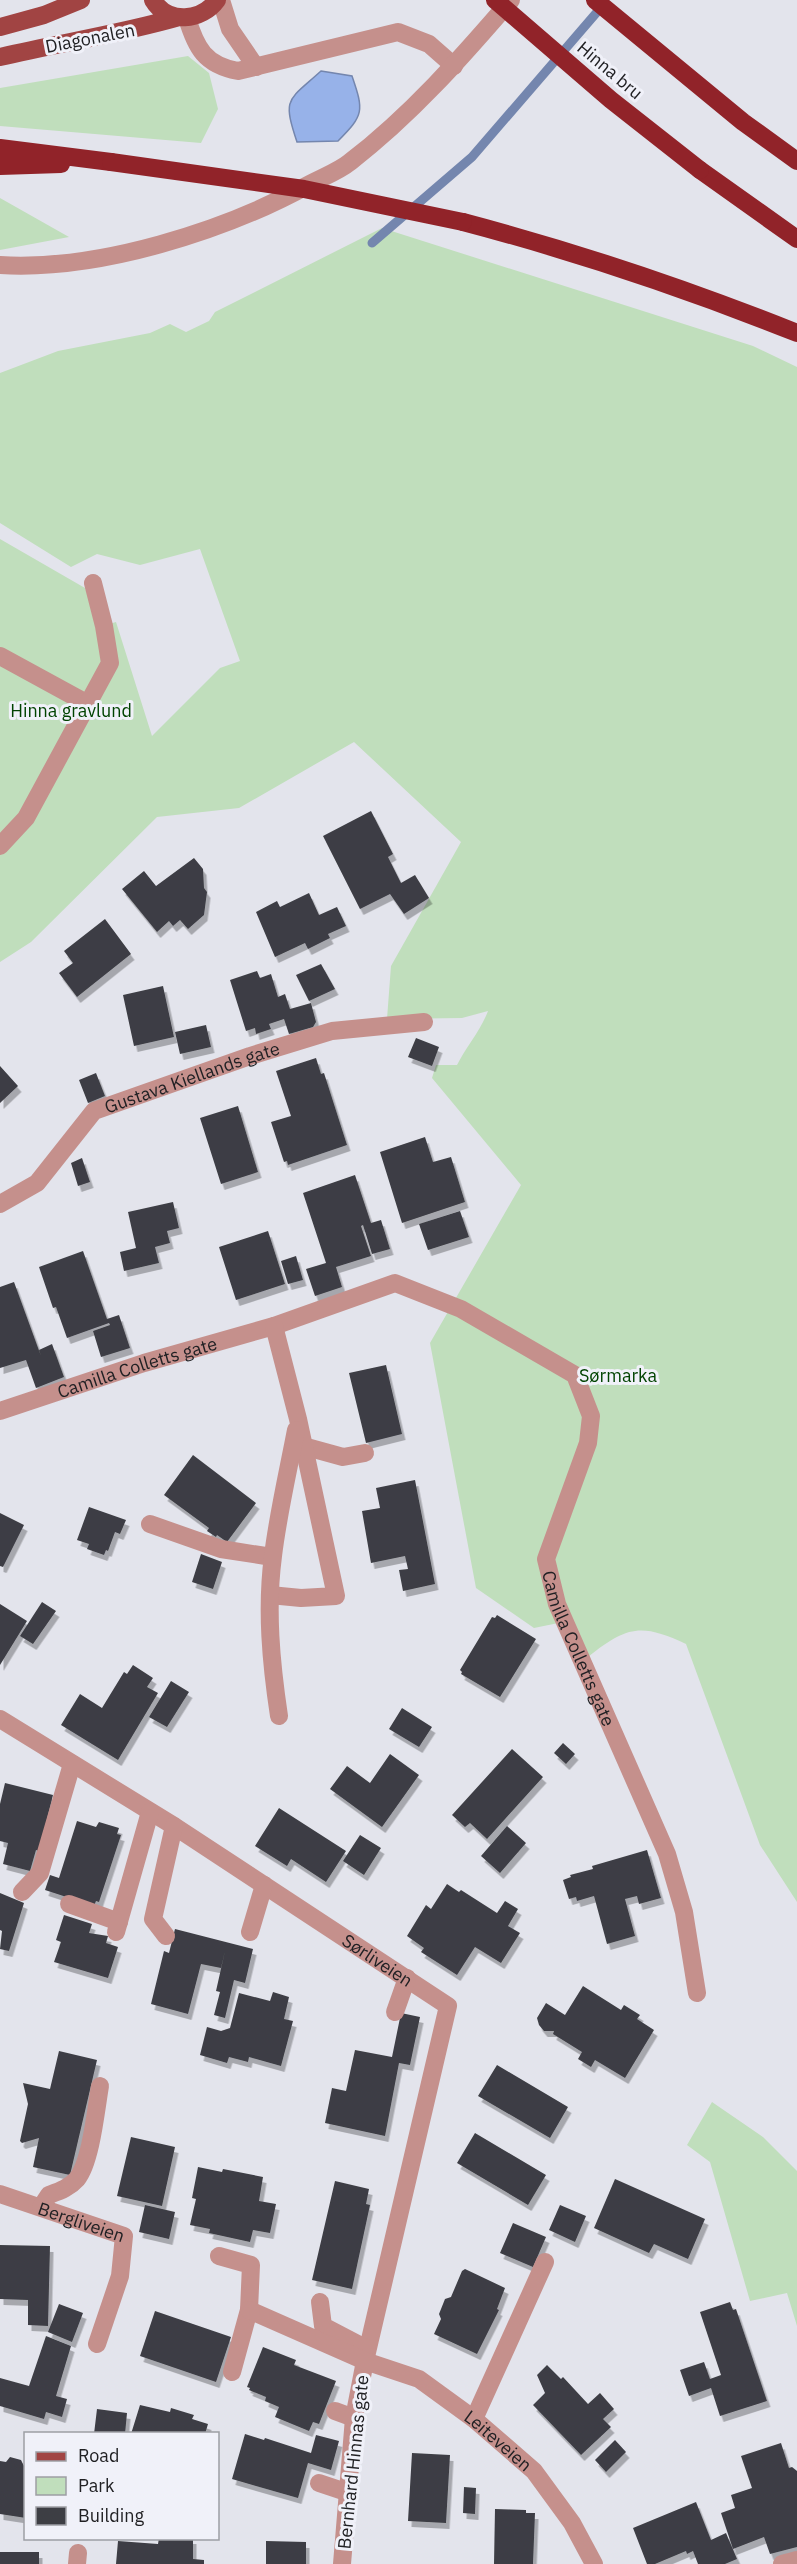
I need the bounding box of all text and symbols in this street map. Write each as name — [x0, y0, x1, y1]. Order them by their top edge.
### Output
street label: Diagonalen — [43, 18, 137, 58]
street label: Hinna bru — [572, 36, 648, 104]
park label: Hinna gravlund — [10, 699, 132, 722]
street label: Gustava Kiellands gate — [101, 1036, 282, 1118]
street label: Camilla Colletts gate — [54, 1331, 220, 1403]
park label: Sørmarka — [579, 1364, 657, 1387]
street label: Camilla Colletts gate — [538, 1568, 621, 1730]
street label: Sørliveien — [338, 1928, 417, 1991]
street label: Bergliveien — [35, 2196, 128, 2247]
street label: Bernhard Hinnas gate — [332, 2374, 374, 2550]
street label: Leiteveien — [460, 2404, 537, 2476]
legend — [24, 2432, 219, 2540]
text: Road — [78, 2444, 119, 2467]
text: Park — [78, 2474, 115, 2497]
text: Building — [78, 2504, 145, 2527]

